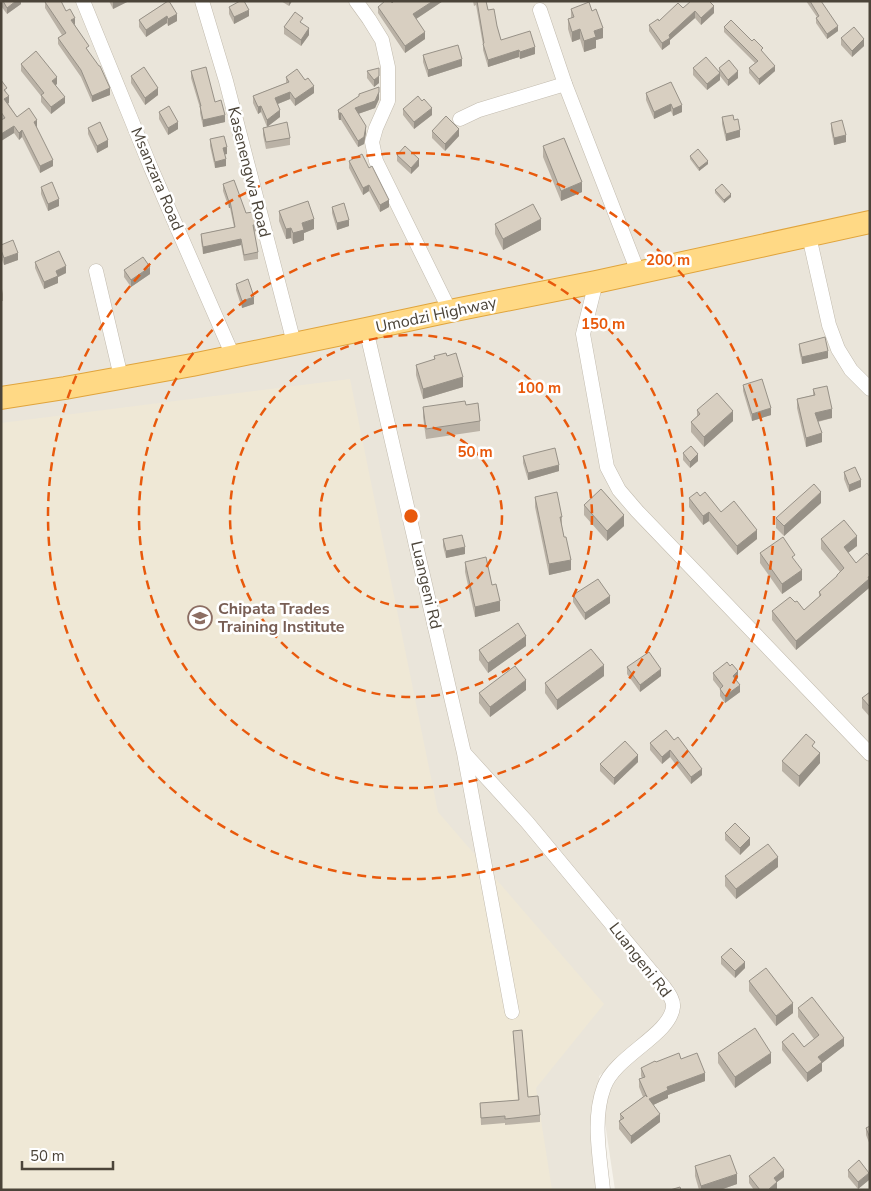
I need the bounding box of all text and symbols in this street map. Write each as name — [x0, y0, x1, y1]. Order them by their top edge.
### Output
street label: Kasenengwa Road — [222, 104, 276, 240]
street label: Msanzara Road — [125, 124, 189, 234]
text: 200 m — [646, 250, 690, 270]
street label: Umodzi Highway — [374, 291, 499, 339]
text: 150 m — [581, 314, 625, 334]
text: 100 m — [517, 378, 561, 398]
text: 50 m — [457, 442, 493, 462]
centre of rings — [402, 507, 420, 525]
street label: Luangeni Rd — [405, 539, 447, 631]
place label: Chipata Trades Training Institute — [218, 598, 345, 638]
school or university icon: Chipata Trades Training Institute — [187, 605, 213, 631]
street label: Luangeni Rd — [604, 918, 676, 1002]
scale bar — [22, 1138, 114, 1170]
text: 50 m — [30, 1146, 65, 1166]

